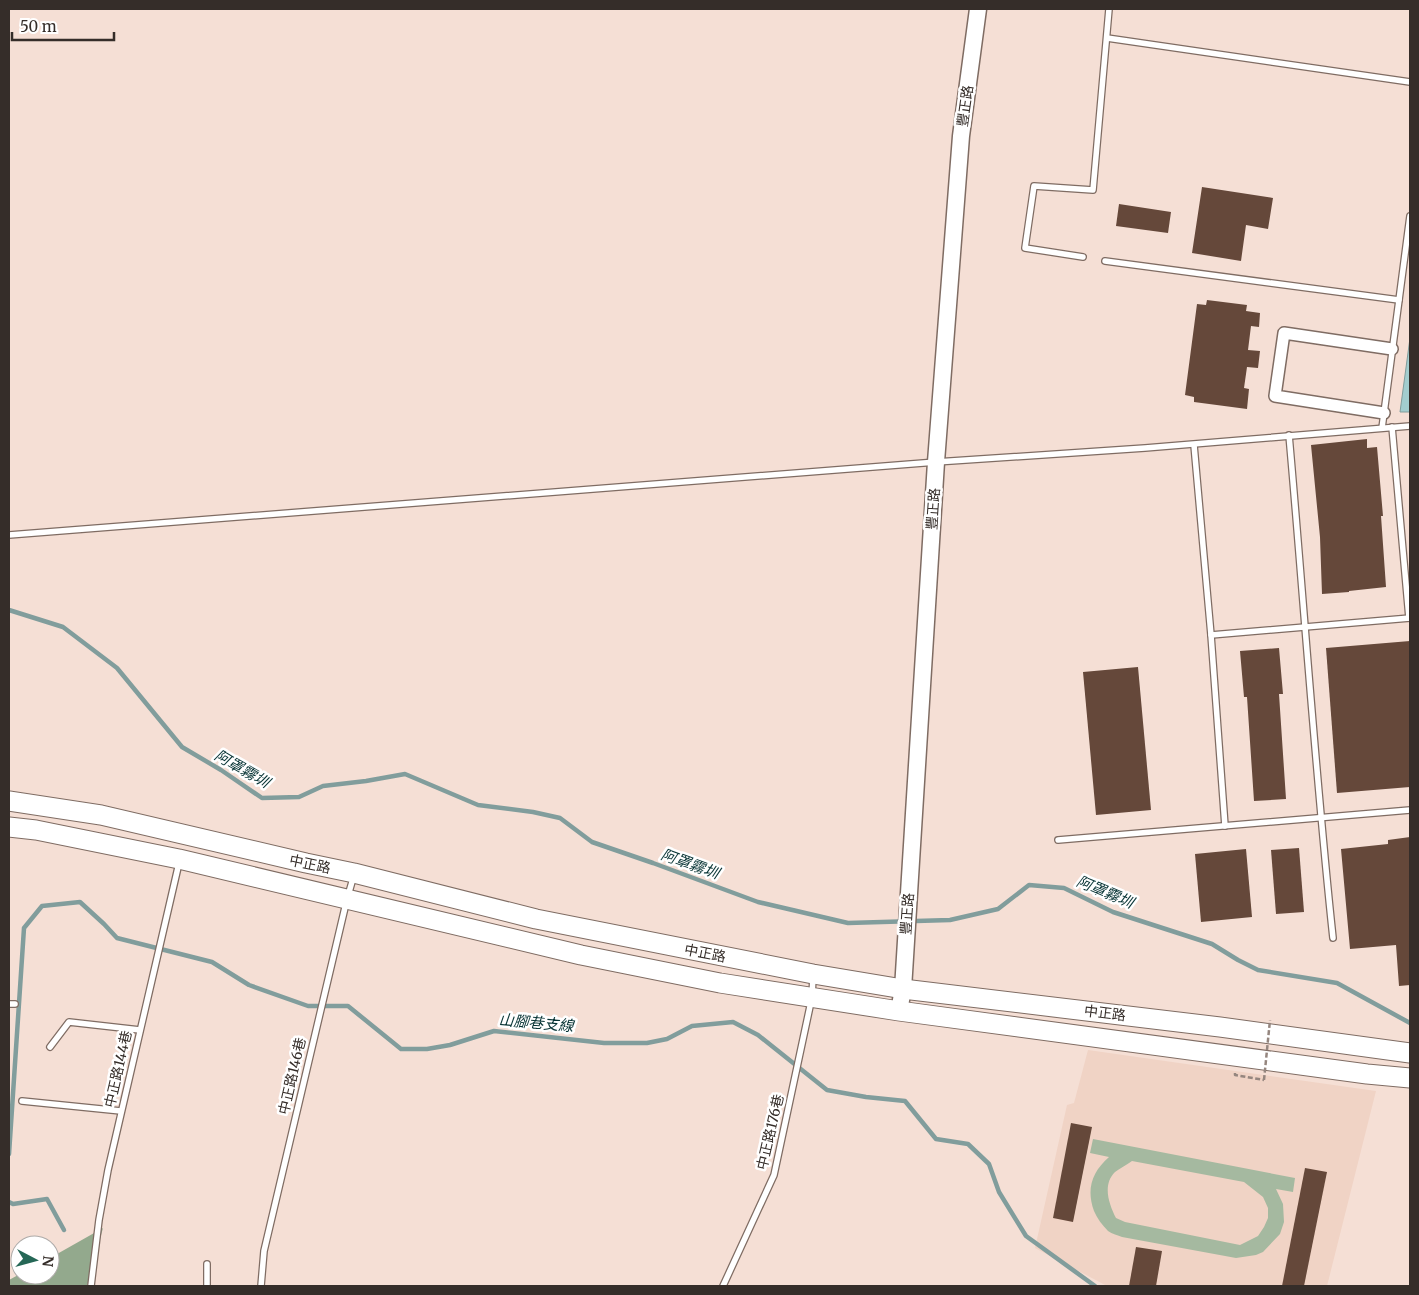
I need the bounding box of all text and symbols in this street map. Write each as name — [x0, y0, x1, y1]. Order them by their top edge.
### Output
scale bar — [12, 10, 115, 42]
text: 50 m — [20, 17, 57, 36]
street label: 豐正路 — [953, 84, 977, 128]
street label: 豐正路 — [923, 487, 943, 531]
water label: 阿罩霧圳 — [212, 745, 275, 793]
water label: 阿罩霧圳 — [659, 844, 723, 883]
street label: 中正路 — [288, 851, 332, 877]
water label: 阿罩霧圳 — [1074, 871, 1138, 913]
street label: 豐正路 — [897, 892, 917, 936]
street label: 中正路 — [683, 940, 727, 966]
street label: 中正路 — [1083, 1002, 1127, 1024]
water label: 山腳巷支線 — [498, 1010, 576, 1035]
street label: 中正路144巷 — [100, 1029, 136, 1109]
street label: 中正路146巷 — [274, 1036, 310, 1116]
street label: 中正路176巷 — [753, 1092, 787, 1172]
north arrow — [10, 1235, 60, 1285]
text: N — [38, 1255, 57, 1268]

